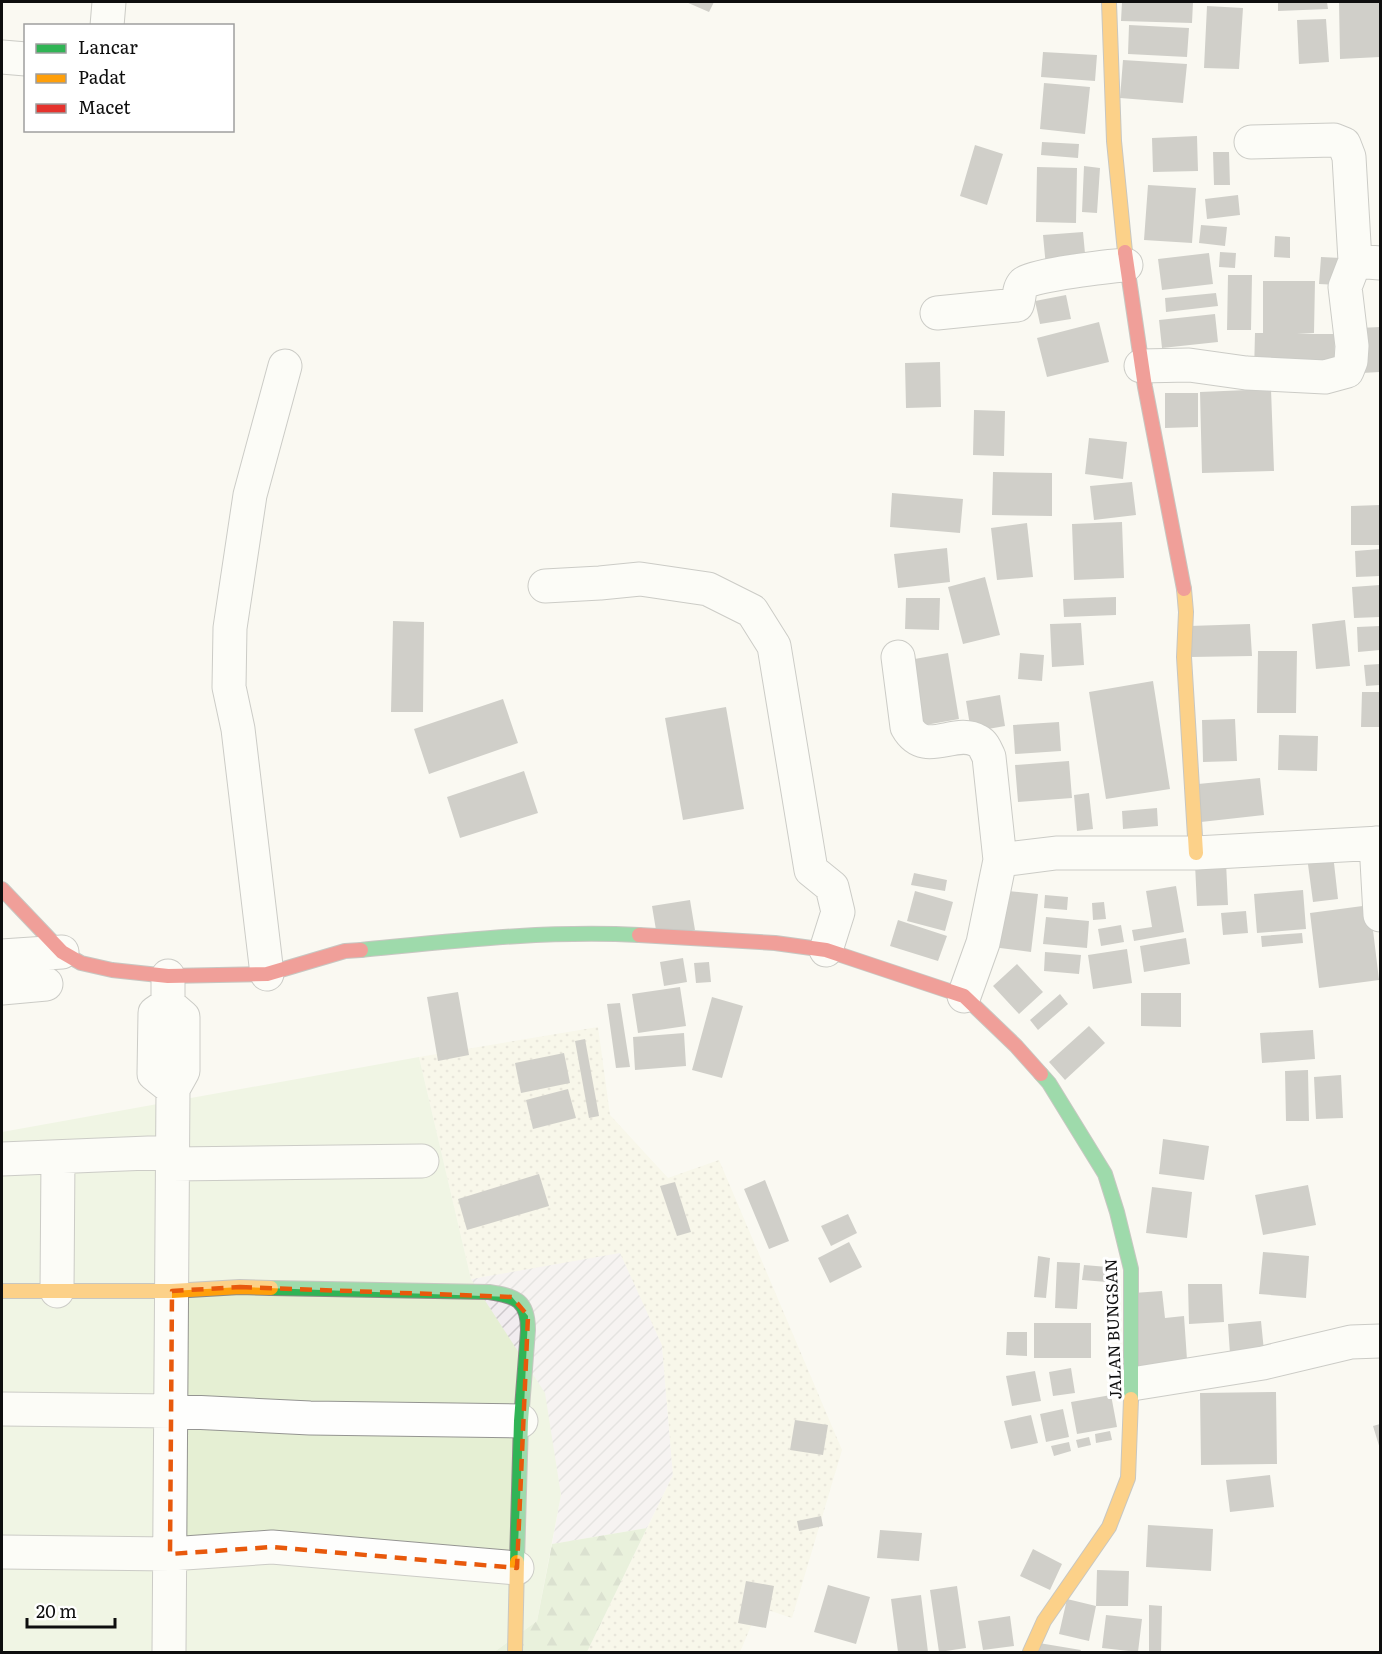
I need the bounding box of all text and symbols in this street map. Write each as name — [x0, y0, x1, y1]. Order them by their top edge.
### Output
legend — [24, 24, 234, 132]
text: Lancar — [78, 33, 138, 60]
text: Padat — [78, 63, 127, 90]
text: Macet — [78, 93, 131, 120]
street label: JALAN BUNGSAN — [1098, 1258, 1126, 1400]
scale bar — [27, 1591, 116, 1629]
text: 20 m — [36, 1597, 77, 1624]

